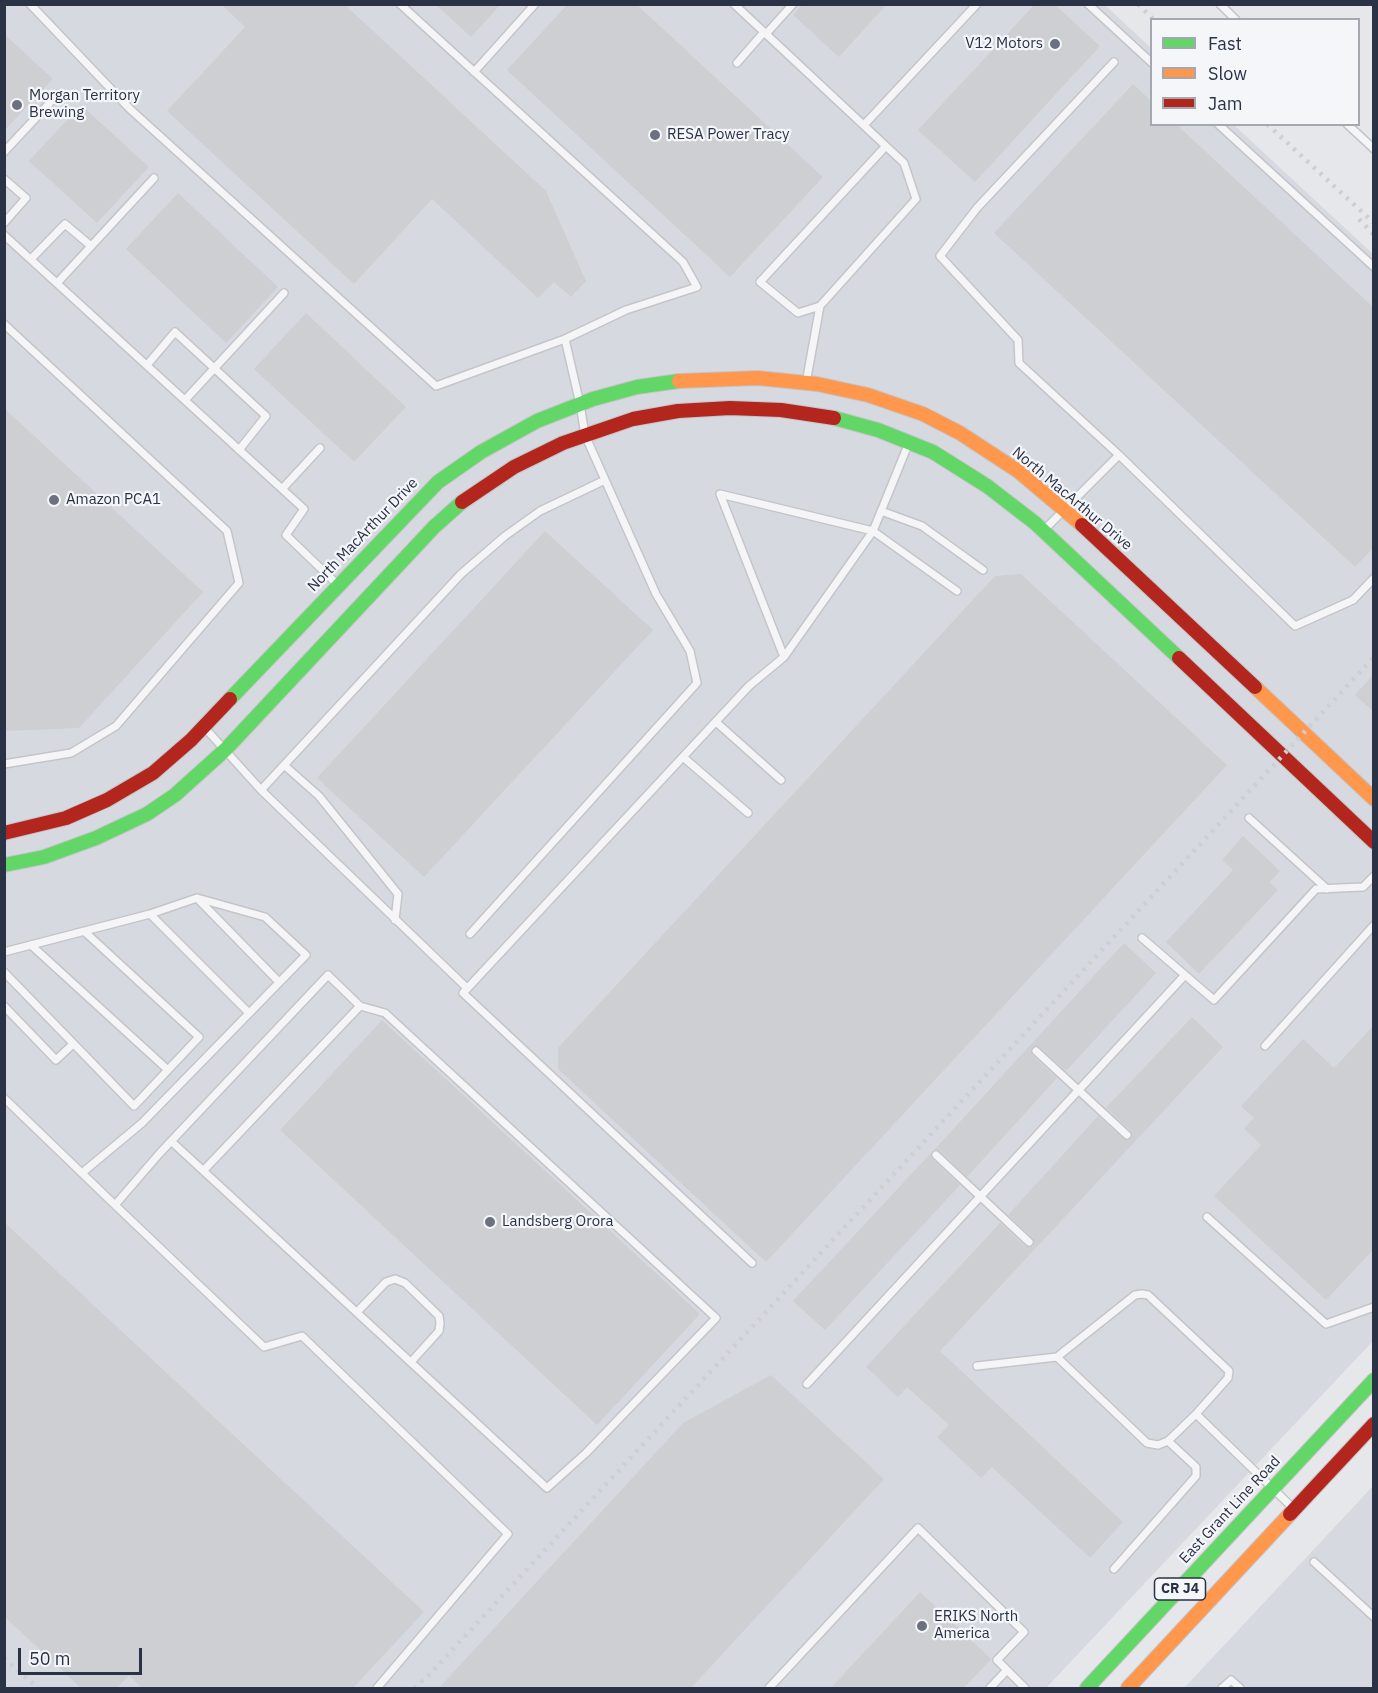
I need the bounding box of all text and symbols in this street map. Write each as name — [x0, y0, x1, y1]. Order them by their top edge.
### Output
legend — [1150, 18, 1360, 126]
text: Fast — [1208, 32, 1242, 55]
place label: V12 Motors — [965, 35, 1043, 53]
marker: V12 Motors — [1048, 37, 1062, 51]
text: Slow — [1208, 62, 1247, 85]
place label: Morgan Territory Brewing — [29, 87, 140, 122]
text: Jam — [1208, 92, 1243, 115]
marker: Morgan Territory Brewing — [10, 98, 24, 112]
place label: RESA Power Tracy — [667, 126, 789, 144]
marker: RESA Power Tracy — [648, 128, 662, 142]
street label: North MacArthur Drive — [1008, 444, 1136, 554]
street label: North MacArthur Drive — [304, 474, 422, 596]
place label: Amazon PCA1 — [66, 491, 161, 509]
marker: Amazon PCA1 — [47, 493, 61, 507]
place label: Landsberg Orora — [502, 1213, 613, 1231]
marker: Landsberg Orora — [483, 1215, 497, 1229]
street label: East Grant Line Road — [1176, 1453, 1284, 1567]
road number: CR J4 — [1154, 1578, 1206, 1600]
place label: ERIKS North America — [934, 1608, 1018, 1643]
marker: ERIKS North America — [915, 1619, 929, 1633]
scale bar — [21, 1636, 146, 1674]
text: 50 m — [29, 1647, 71, 1670]

